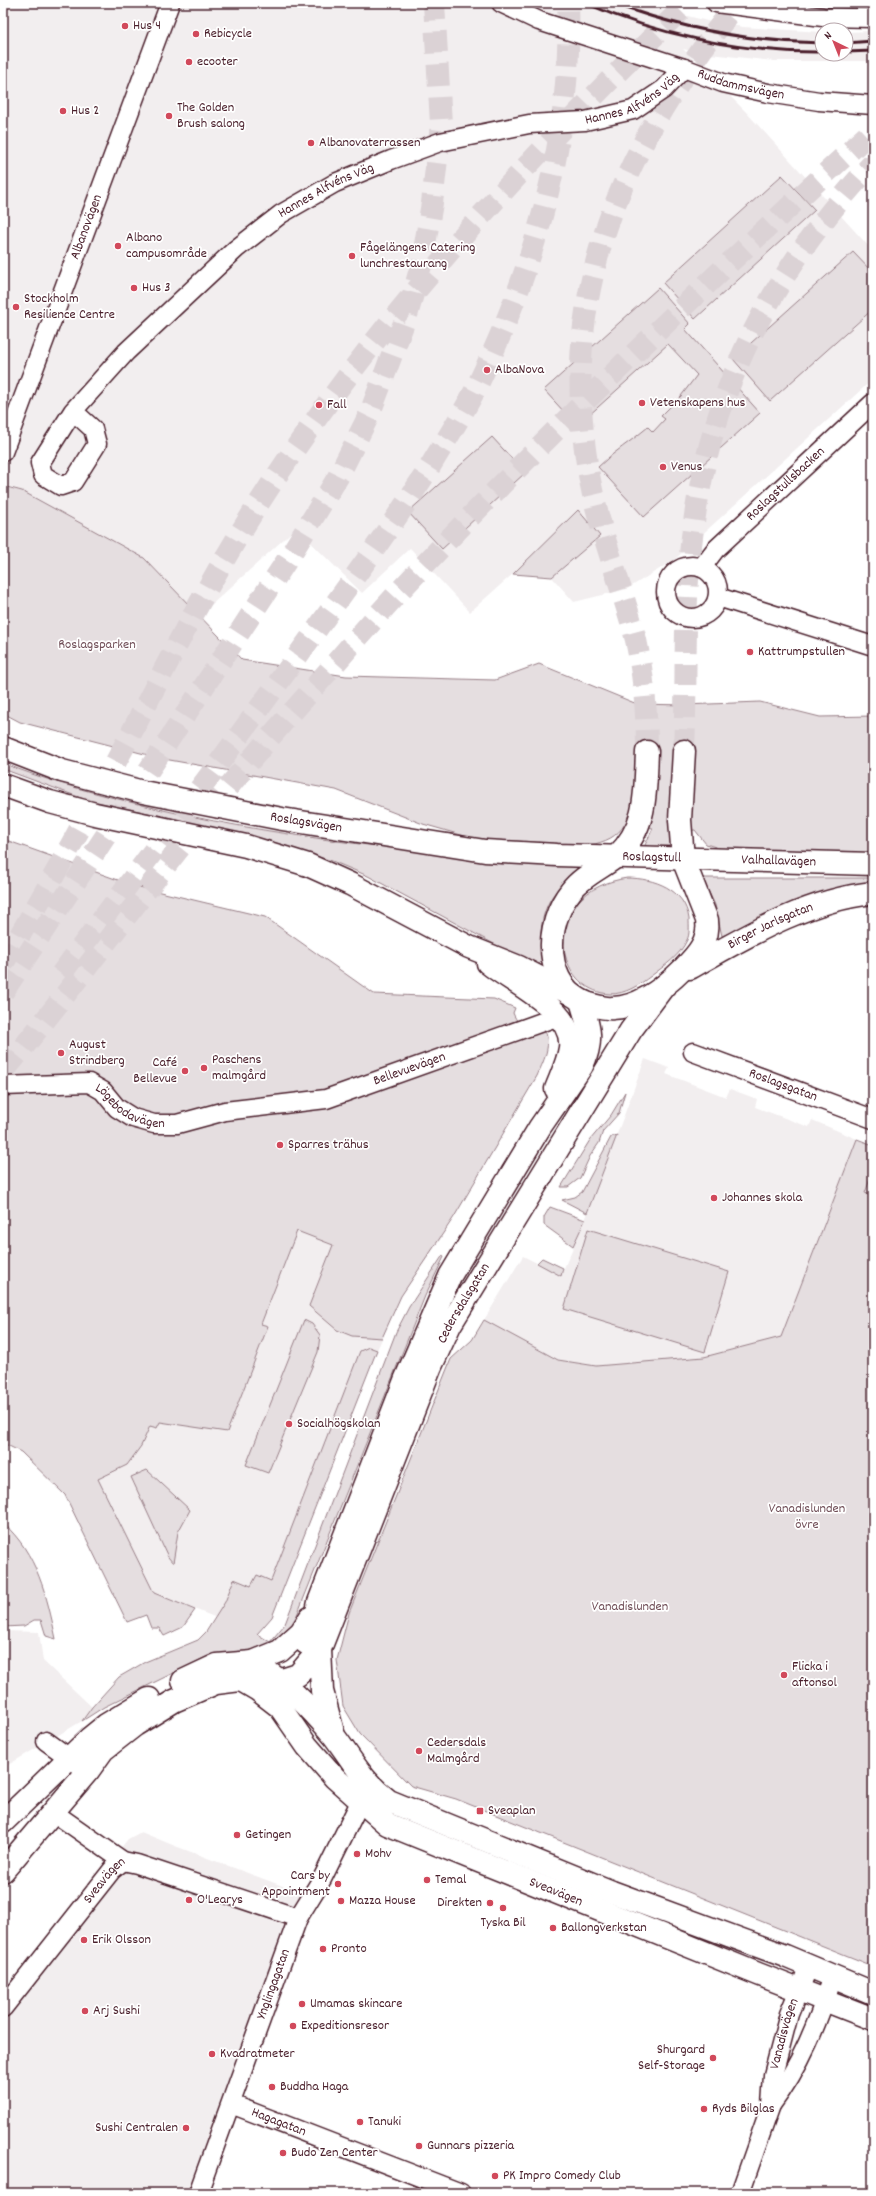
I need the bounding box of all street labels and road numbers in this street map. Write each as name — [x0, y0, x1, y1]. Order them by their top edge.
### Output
street label: Ruddammsvägen — [694, 64, 786, 105]
street label: Hannes Alfvéns Väg — [583, 68, 684, 131]
street label: Hannes Alfvéns Väg — [275, 158, 377, 224]
street label: Albanovägen — [65, 192, 108, 262]
street label: Roslagstullsbacken — [742, 442, 830, 526]
street label: Roslagsvägen — [268, 807, 343, 838]
street label: Roslagstull — [622, 847, 682, 869]
street label: Valhallavägen — [741, 850, 816, 872]
street label: Birger Jarlsgatan — [724, 898, 816, 955]
street label: Bellevuevägen — [371, 1047, 448, 1091]
street label: Roslagsgatan — [746, 1064, 820, 1107]
street label: Lögebodavägen — [91, 1078, 165, 1134]
street label: Cedersdalsgatan — [433, 1260, 495, 1347]
street label: Sveavägen — [79, 1853, 130, 1908]
street label: Sveavägen — [526, 1872, 586, 1912]
street label: Ynglingagatan — [252, 1946, 296, 2022]
street label: Vanadisvägen — [765, 1995, 804, 2072]
street label: Hagagatan — [248, 2103, 309, 2142]

